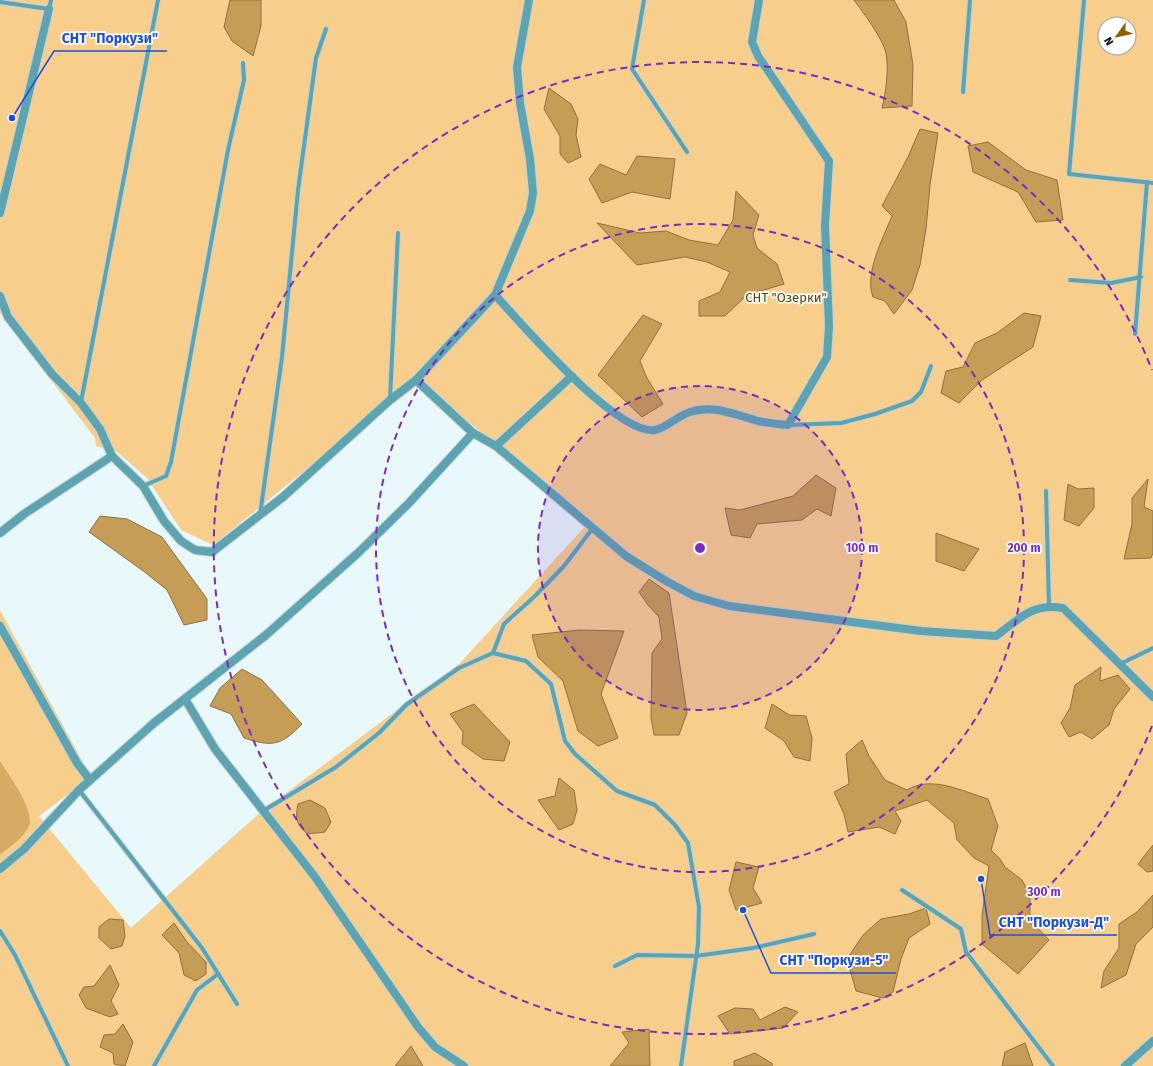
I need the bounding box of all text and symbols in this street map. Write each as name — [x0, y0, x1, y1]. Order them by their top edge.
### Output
north arrow — [1097, 16, 1137, 56]
callout: СНТ "Поркузи" — [54, 25, 167, 51]
text: СНТ "Поркузи" — [62, 30, 158, 47]
text: N — [1102, 35, 1116, 48]
park label: СНТ "Озерки" — [745, 290, 827, 305]
centre of rings — [693, 541, 707, 555]
text: 100 m — [846, 541, 878, 555]
text: 200 m — [1007, 541, 1041, 555]
text: 300 m — [1026, 885, 1061, 899]
callout: СНТ "Поркузи-Д" — [990, 909, 1117, 935]
text: СНТ "Поркузи-Д" — [999, 914, 1109, 931]
callout: СНТ "Поркузи-5" — [771, 947, 896, 973]
text: СНТ "Поркузи-5" — [779, 952, 889, 969]

